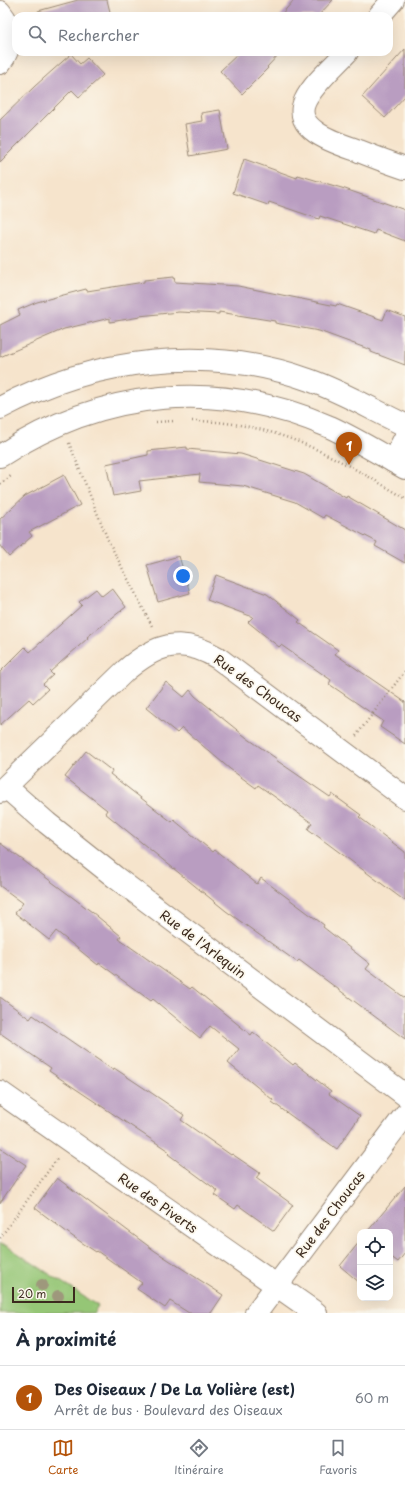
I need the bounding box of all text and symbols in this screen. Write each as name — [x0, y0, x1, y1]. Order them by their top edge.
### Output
search box — [12, 12, 393, 56]
icon: search — [26, 23, 48, 45]
text: Rechercher — [58, 23, 139, 46]
pin: 1 — [336, 432, 362, 465]
your location — [173, 566, 193, 586]
street label: Rue des Choucas — [211, 649, 306, 726]
street label: Rue de l'Arlequin — [156, 905, 250, 982]
street label: Rue des Choucas — [291, 1166, 369, 1261]
street label: Rue des Piverts — [115, 1168, 202, 1237]
map controls — [357, 1229, 393, 1301]
button: locate — [357, 1229, 393, 1265]
button: layers — [357, 1265, 393, 1301]
scale bar — [12, 1285, 75, 1304]
text: 20 m — [18, 1285, 46, 1302]
text: À proximité — [16, 1326, 116, 1352]
text: Des Oiseaux / De La Volière (est) — [54, 1377, 295, 1400]
text: 1 — [26, 1388, 32, 1407]
text: 60 m — [355, 1388, 389, 1407]
text: Arrêt de bus · Boulevard des Oiseaux — [54, 1400, 283, 1419]
tab: Carte — [48, 1437, 78, 1478]
tab: Itinéraire — [174, 1437, 224, 1478]
tab: Favoris — [319, 1437, 357, 1478]

